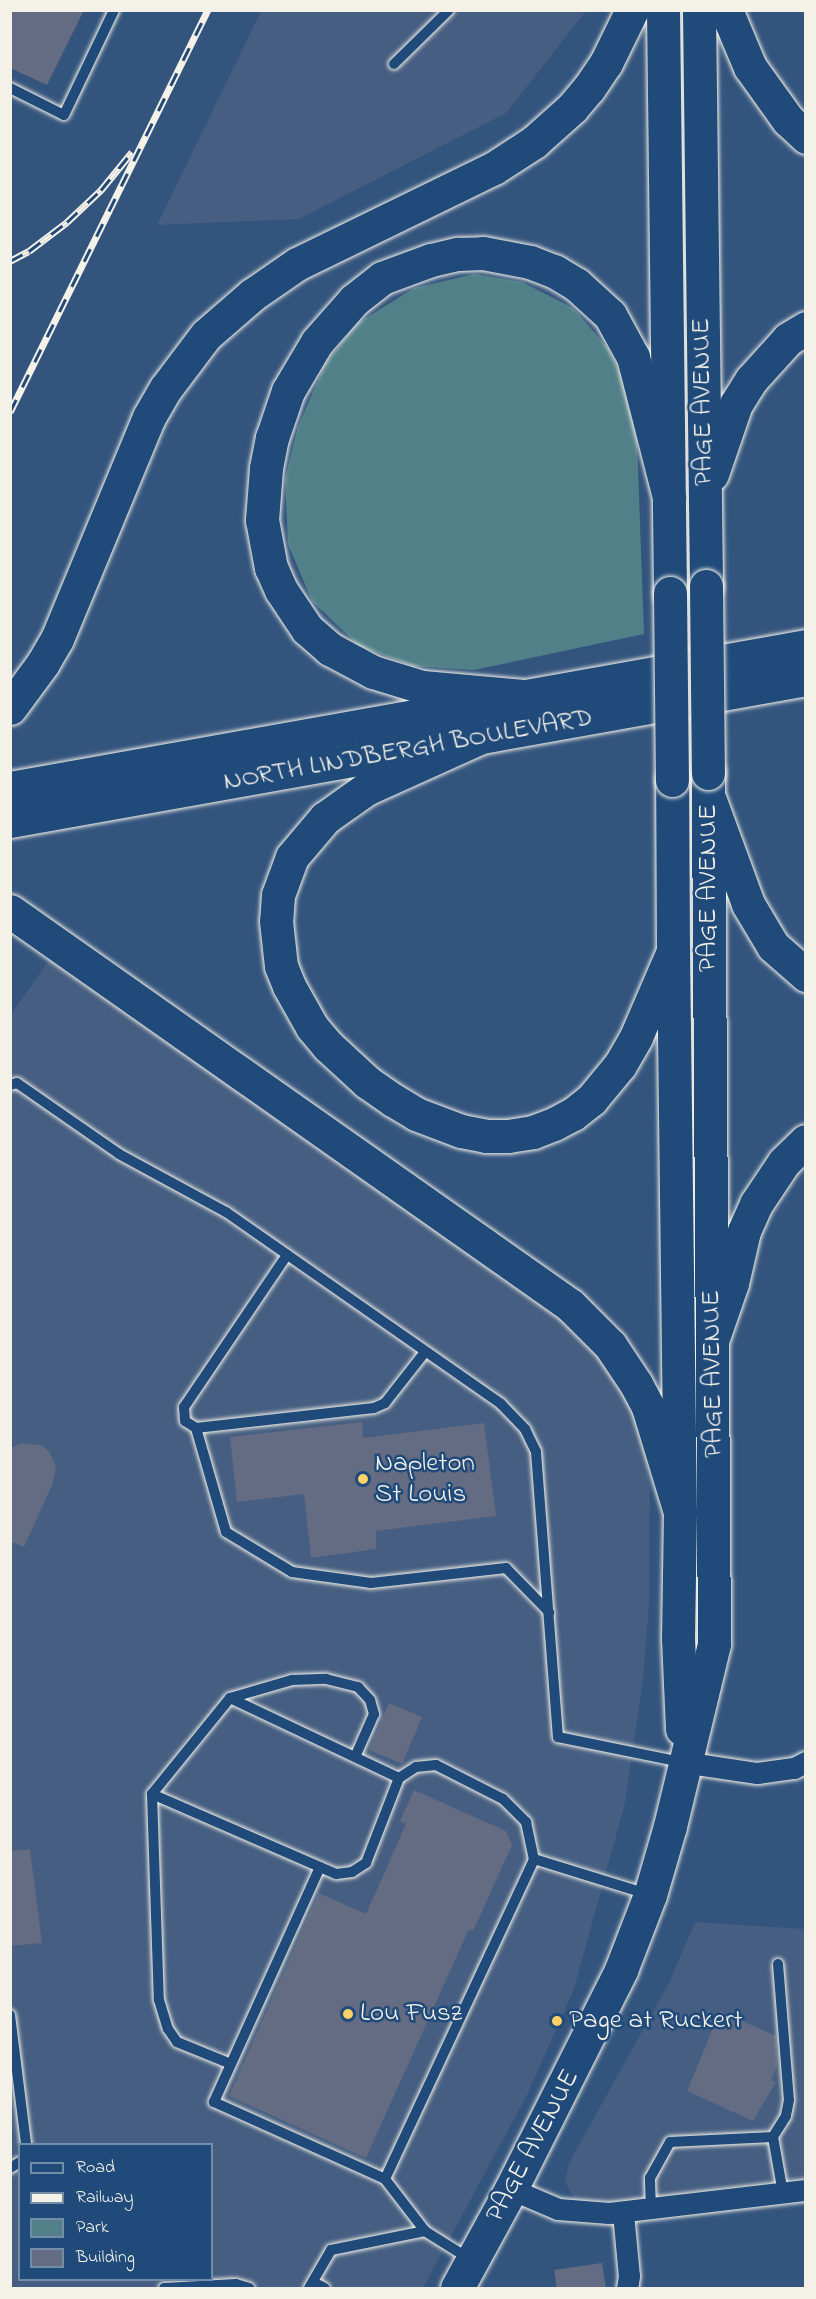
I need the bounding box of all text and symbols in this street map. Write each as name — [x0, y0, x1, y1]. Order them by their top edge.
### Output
street label: PAGE AVENUE — [685, 318, 721, 486]
street label: NORTH LINDBERGH BOULEVARD — [221, 702, 595, 798]
street label: PAGE AVENUE — [693, 804, 725, 972]
street label: PAGE AVENUE — [695, 1290, 731, 1458]
place label: Napleton St Louis — [375, 1447, 475, 1510]
marker: Napleton St Louis — [356, 1472, 370, 1486]
place label: Lou Fusz — [360, 1998, 462, 2030]
place label: Page at Ruckert — [569, 2005, 743, 2037]
marker: Lou Fusz — [341, 2007, 355, 2021]
marker: Page at Ruckert — [550, 2014, 564, 2028]
street label: PAGE AVENUE — [479, 2064, 587, 2228]
legend — [18, 2143, 213, 2281]
text: Road — [76, 2155, 115, 2181]
text: Railway — [76, 2185, 133, 2211]
text: Park — [76, 2215, 109, 2241]
text: Building — [76, 2245, 135, 2271]

